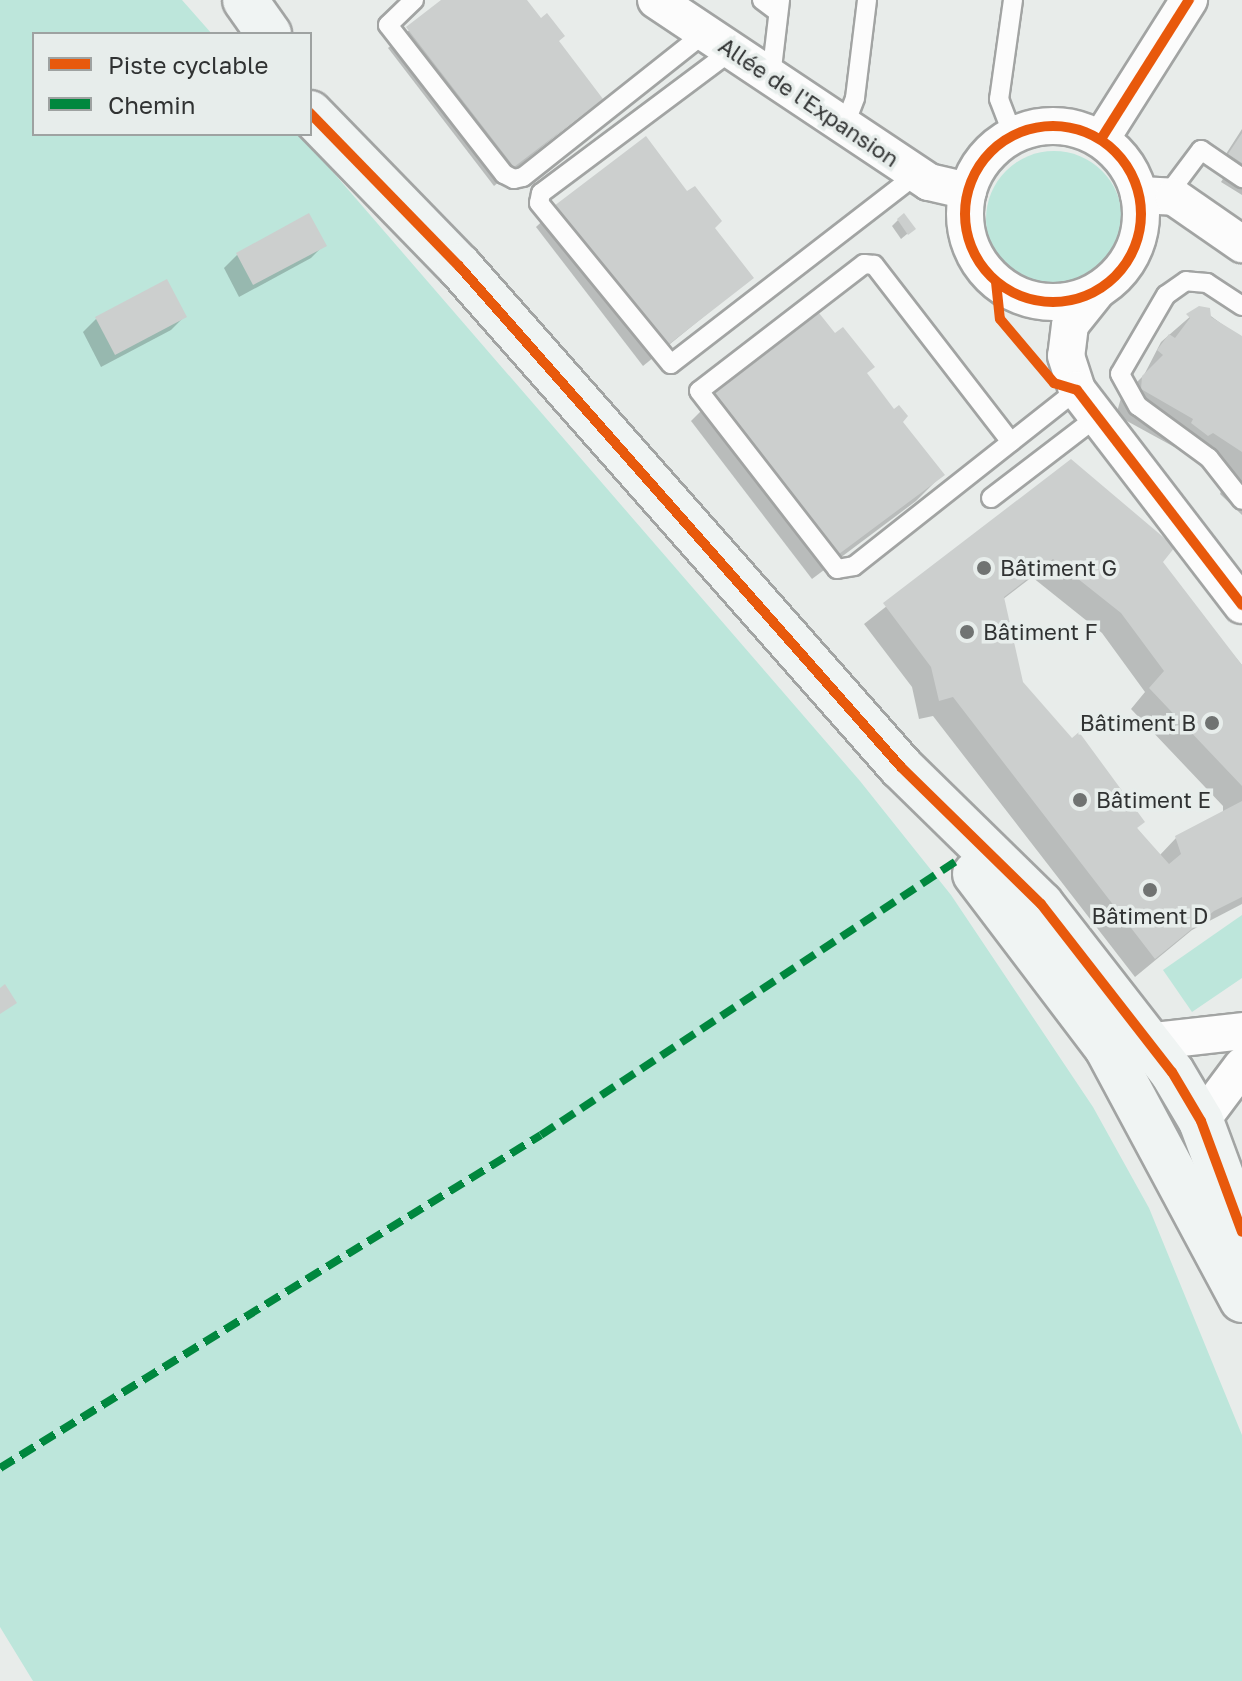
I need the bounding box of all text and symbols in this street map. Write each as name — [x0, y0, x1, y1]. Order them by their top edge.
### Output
legend — [32, 32, 312, 136]
street label: Allée de l'Expansion — [714, 32, 904, 172]
text: Piste cyclable — [108, 50, 268, 79]
text: Chemin — [108, 90, 195, 119]
place label: Bâtiment G — [1000, 555, 1117, 581]
marker: Bâtiment G — [975, 559, 993, 577]
place label: Bâtiment F — [983, 619, 1098, 645]
marker: Bâtiment F — [958, 623, 976, 641]
place label: Bâtiment B — [1080, 710, 1196, 736]
marker: Bâtiment B — [1203, 714, 1221, 732]
place label: Bâtiment E — [1096, 787, 1211, 813]
marker: Bâtiment E — [1071, 791, 1089, 809]
marker: Bâtiment D — [1141, 881, 1159, 899]
place label: Bâtiment D — [1092, 903, 1208, 929]

